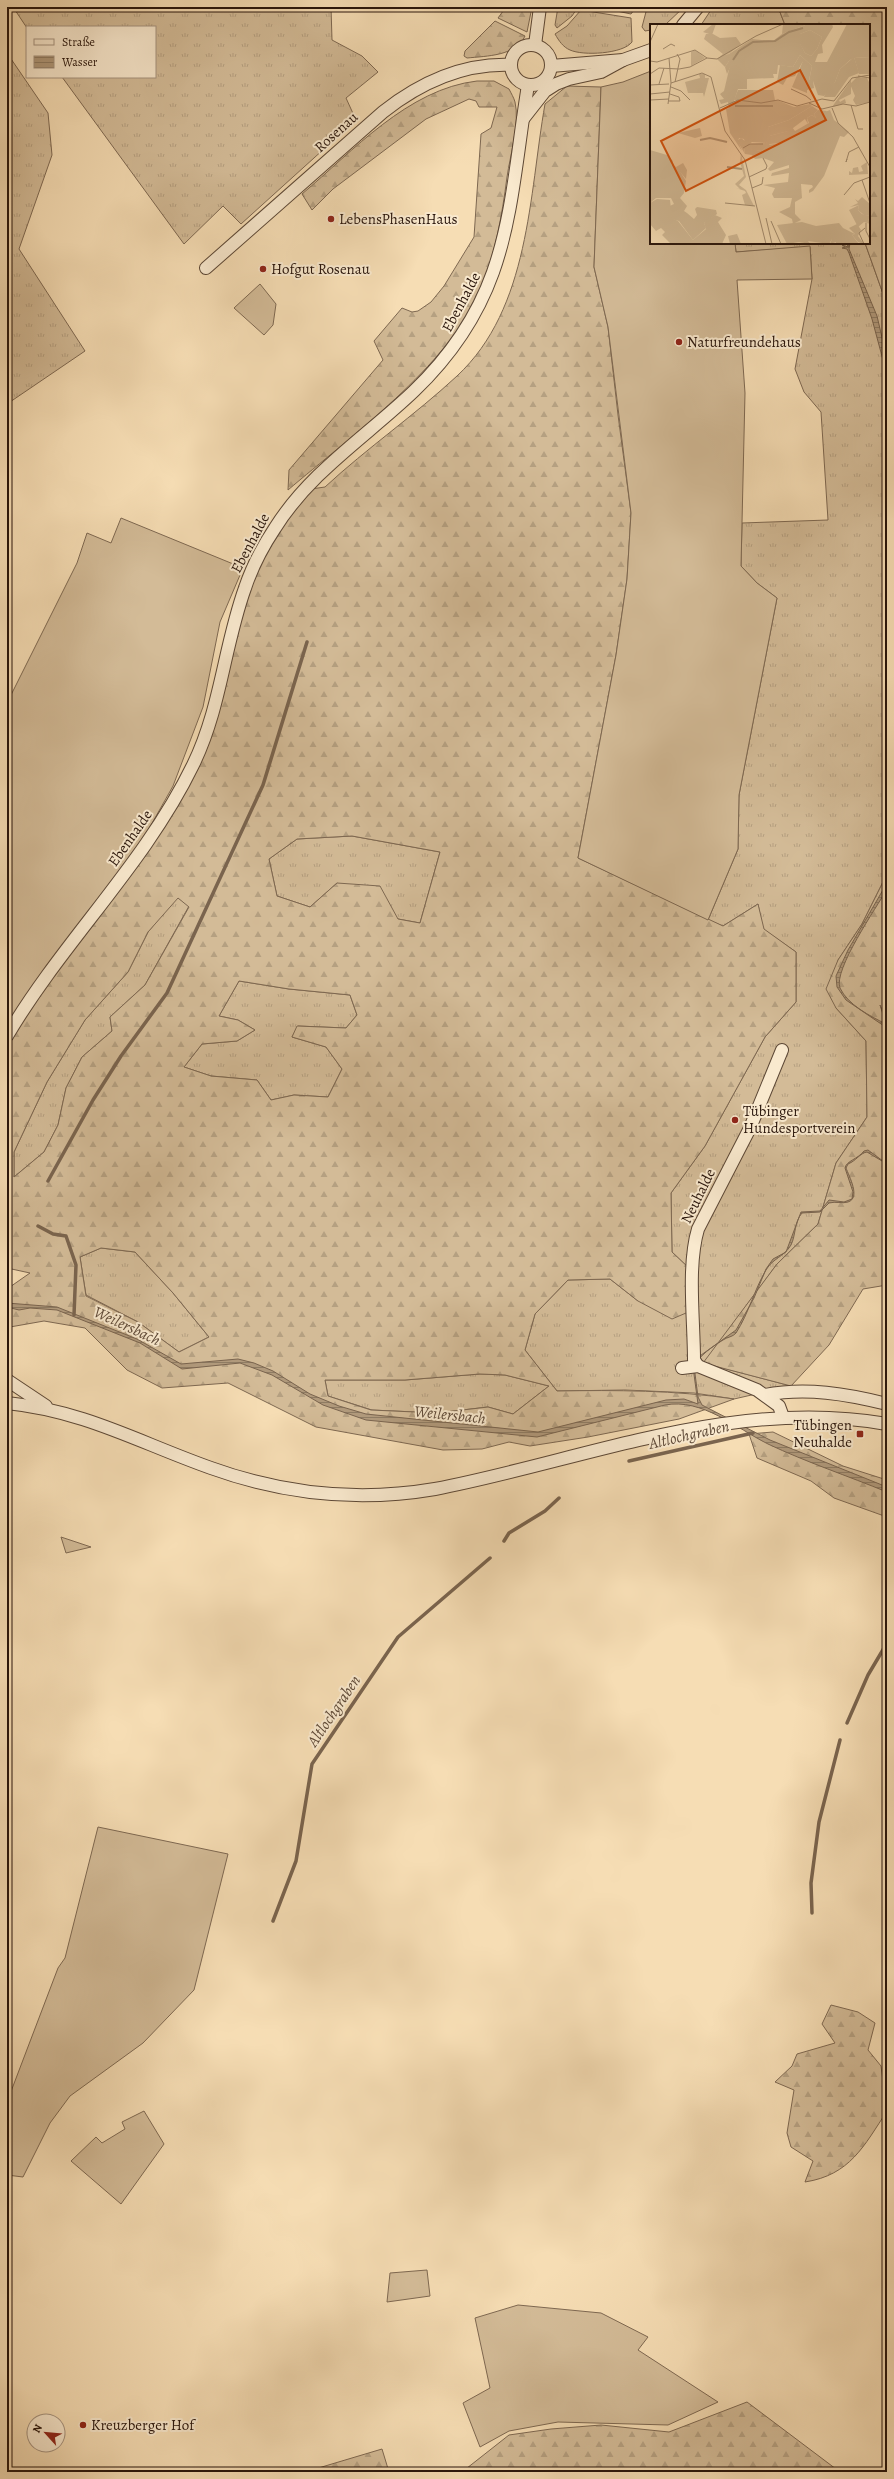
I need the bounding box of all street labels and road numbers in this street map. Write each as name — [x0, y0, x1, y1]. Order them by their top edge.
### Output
street label: Rosenau — [310, 106, 363, 157]
street label: Ebenhalde — [437, 268, 485, 335]
street label: Ebenhalde — [226, 509, 274, 576]
street label: Ebenhalde — [103, 805, 157, 870]
street label: Neuhalde — [676, 1165, 720, 1227]

